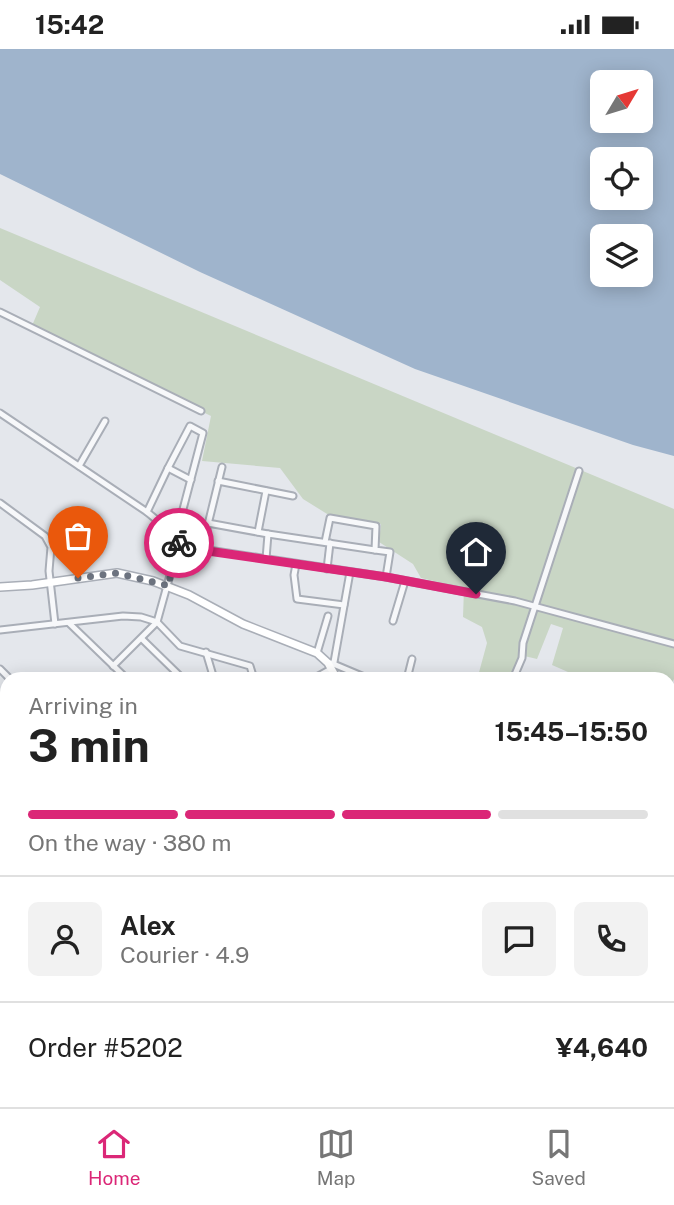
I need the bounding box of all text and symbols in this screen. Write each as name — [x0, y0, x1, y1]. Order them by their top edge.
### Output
text: 15:42 — [35, 9, 104, 40]
north arrow — [590, 70, 653, 133]
map controls — [590, 70, 653, 287]
button: locate — [590, 147, 653, 210]
button: layers — [590, 224, 653, 287]
pin — [48, 506, 108, 578]
courier — [144, 508, 214, 578]
icon: bag — [59, 517, 97, 555]
pin — [446, 522, 506, 594]
icon: bike — [160, 524, 198, 562]
icon: home — [457, 533, 495, 571]
text: Arriving in — [28, 692, 138, 719]
text: 15:45–15:50 — [494, 716, 648, 747]
text: 3 min — [28, 718, 150, 772]
text: On the way · 380 m — [28, 829, 231, 856]
button: person — [28, 902, 102, 976]
button: chat — [482, 902, 556, 976]
button: phone — [574, 902, 648, 976]
text: Alex — [120, 910, 176, 941]
text: Courier · 4.9 — [120, 941, 249, 968]
text: Order #5202 — [28, 1032, 183, 1063]
text: ¥4,640 — [556, 1032, 648, 1063]
tab: Home — [88, 1125, 140, 1189]
tab: Map — [317, 1125, 355, 1189]
tab: Saved — [532, 1125, 586, 1189]

